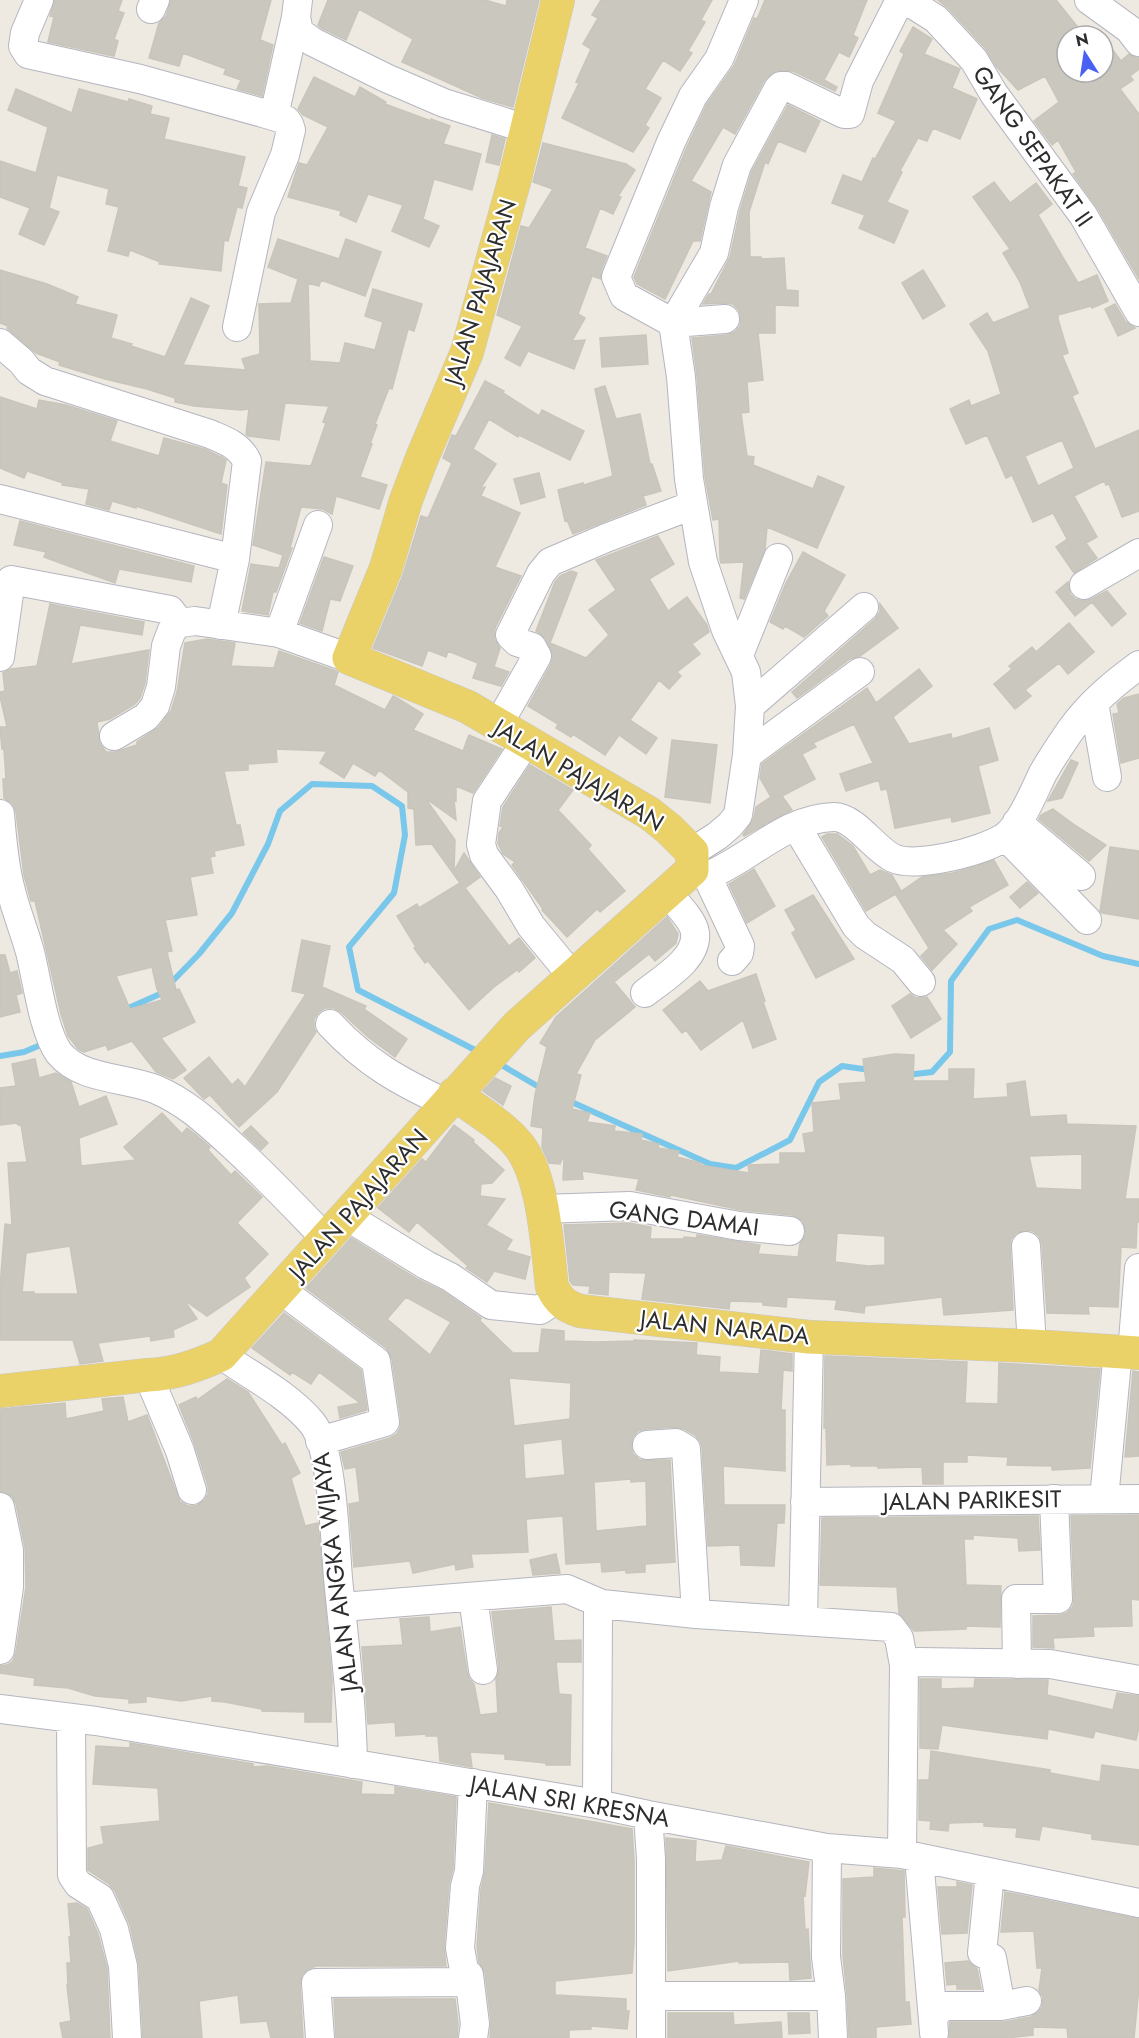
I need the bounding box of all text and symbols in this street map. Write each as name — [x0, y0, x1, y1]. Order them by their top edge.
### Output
north arrow — [1055, 24, 1115, 84]
text: N — [1073, 27, 1091, 52]
street label: GANG SEPAKAT II — [964, 58, 1102, 234]
street label: JALAN PAJAJARAN — [434, 195, 525, 392]
street label: JALAN PAJAJARAN — [485, 709, 671, 840]
street label: JALAN PAJAJARAN — [278, 1121, 436, 1290]
street label: GANG DAMAI — [607, 1191, 761, 1245]
street label: JALAN NARADA — [636, 1300, 811, 1353]
street label: JALAN ANGKA WIJAYA — [303, 1450, 367, 1697]
street label: JALAN PARIKESIT — [880, 1481, 1061, 1519]
street label: JALAN SRI KRESNA — [464, 1766, 673, 1836]

